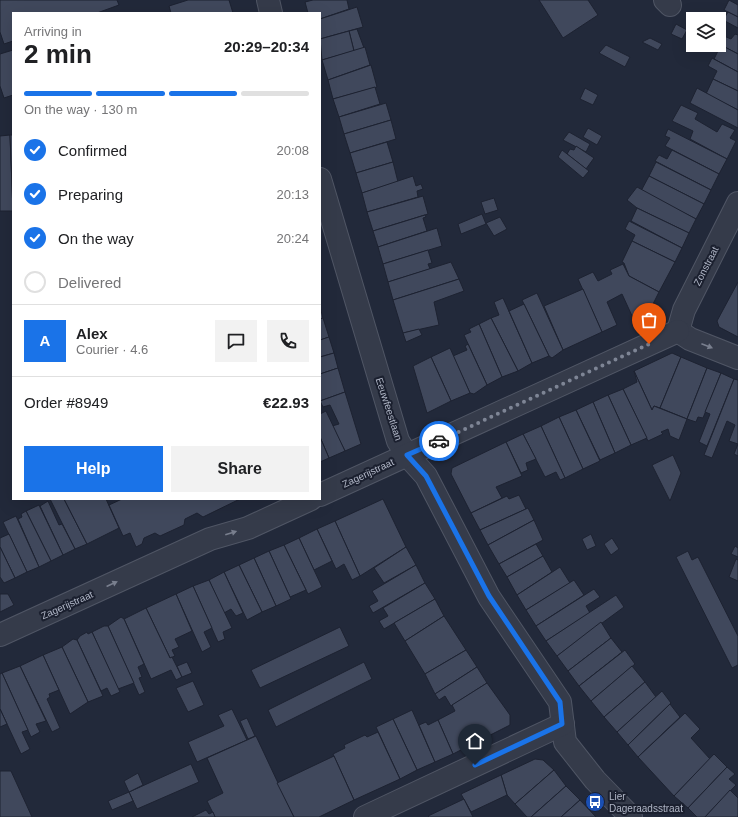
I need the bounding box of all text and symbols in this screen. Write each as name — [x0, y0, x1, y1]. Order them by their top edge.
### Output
map controls — [686, 12, 726, 52]
button: layers — [686, 12, 726, 52]
text: Arriving in — [24, 24, 82, 39]
text: 20:29–20:34 — [224, 38, 309, 55]
text: 2 min — [24, 39, 92, 69]
text: On the way · 130 m — [24, 102, 137, 117]
icon: check — [24, 139, 46, 161]
text: Confirmed — [58, 142, 127, 159]
text: 20:08 — [276, 143, 309, 158]
icon: check — [24, 183, 46, 205]
text: Preparing — [58, 186, 123, 203]
text: 20:13 — [276, 187, 309, 202]
icon: check — [24, 227, 46, 249]
text: On the way — [58, 230, 134, 247]
text: 20:24 — [276, 231, 309, 246]
street label: Zonstraat — [692, 244, 721, 287]
text: Delivered — [58, 274, 121, 291]
pin — [632, 303, 666, 344]
icon: bag — [638, 309, 660, 331]
button: chat — [215, 320, 257, 362]
button: phone — [267, 320, 309, 362]
text: Alex — [76, 325, 108, 342]
text: A — [40, 332, 50, 349]
text: Courier · 4.6 — [76, 342, 148, 357]
one-way arrow — [702, 343, 714, 349]
street label: Eeuwfeestlaan — [374, 376, 404, 442]
text: Order #8949 — [24, 394, 108, 411]
text: €22.93 — [263, 394, 309, 411]
courier — [419, 421, 459, 461]
icon: car — [428, 430, 450, 452]
button: Help — [24, 446, 163, 492]
button: Share — [171, 446, 309, 492]
street label: Zagerijstraat — [340, 456, 396, 490]
one-way arrow — [225, 530, 237, 536]
one-way arrow — [106, 581, 118, 587]
street label: Zagerijstraat — [39, 589, 95, 621]
pin — [458, 724, 492, 765]
icon: home — [464, 730, 486, 752]
bus stop icon: Lier Dageraadsstraat — [584, 791, 606, 813]
place label: Lier Dageraadsstraat — [609, 791, 683, 814]

